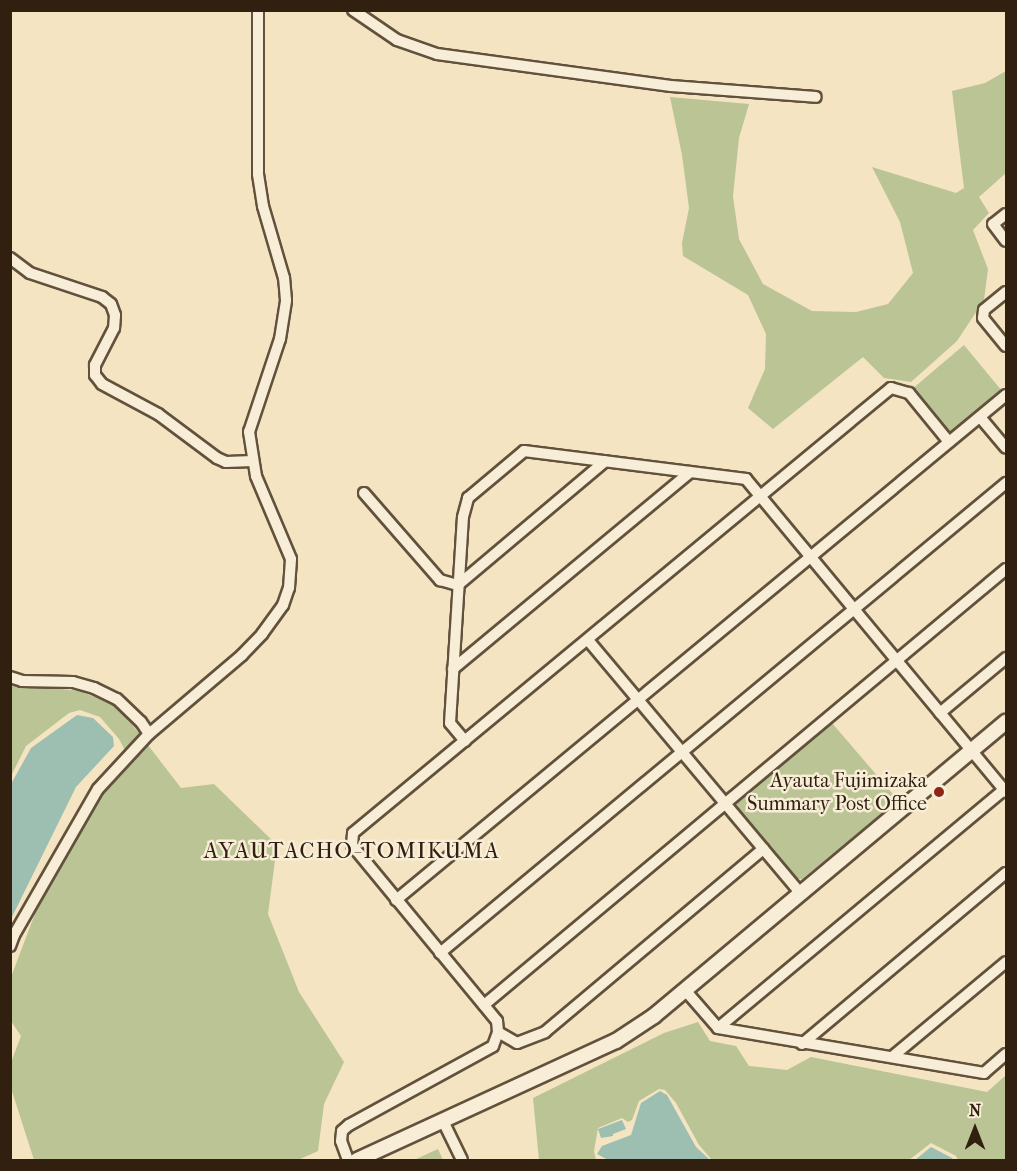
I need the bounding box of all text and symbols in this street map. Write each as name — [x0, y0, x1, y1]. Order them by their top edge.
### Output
place label: Ayauta Fujimizaka Summary Post Office — [747, 768, 927, 815]
marker: Ayauta Fujimizaka Summary Post Office — [932, 785, 946, 799]
district label: AYAUTACHO-TOMIKUMA — [204, 839, 500, 865]
north arrow — [945, 1099, 1005, 1159]
text: N — [969, 1101, 981, 1120]

